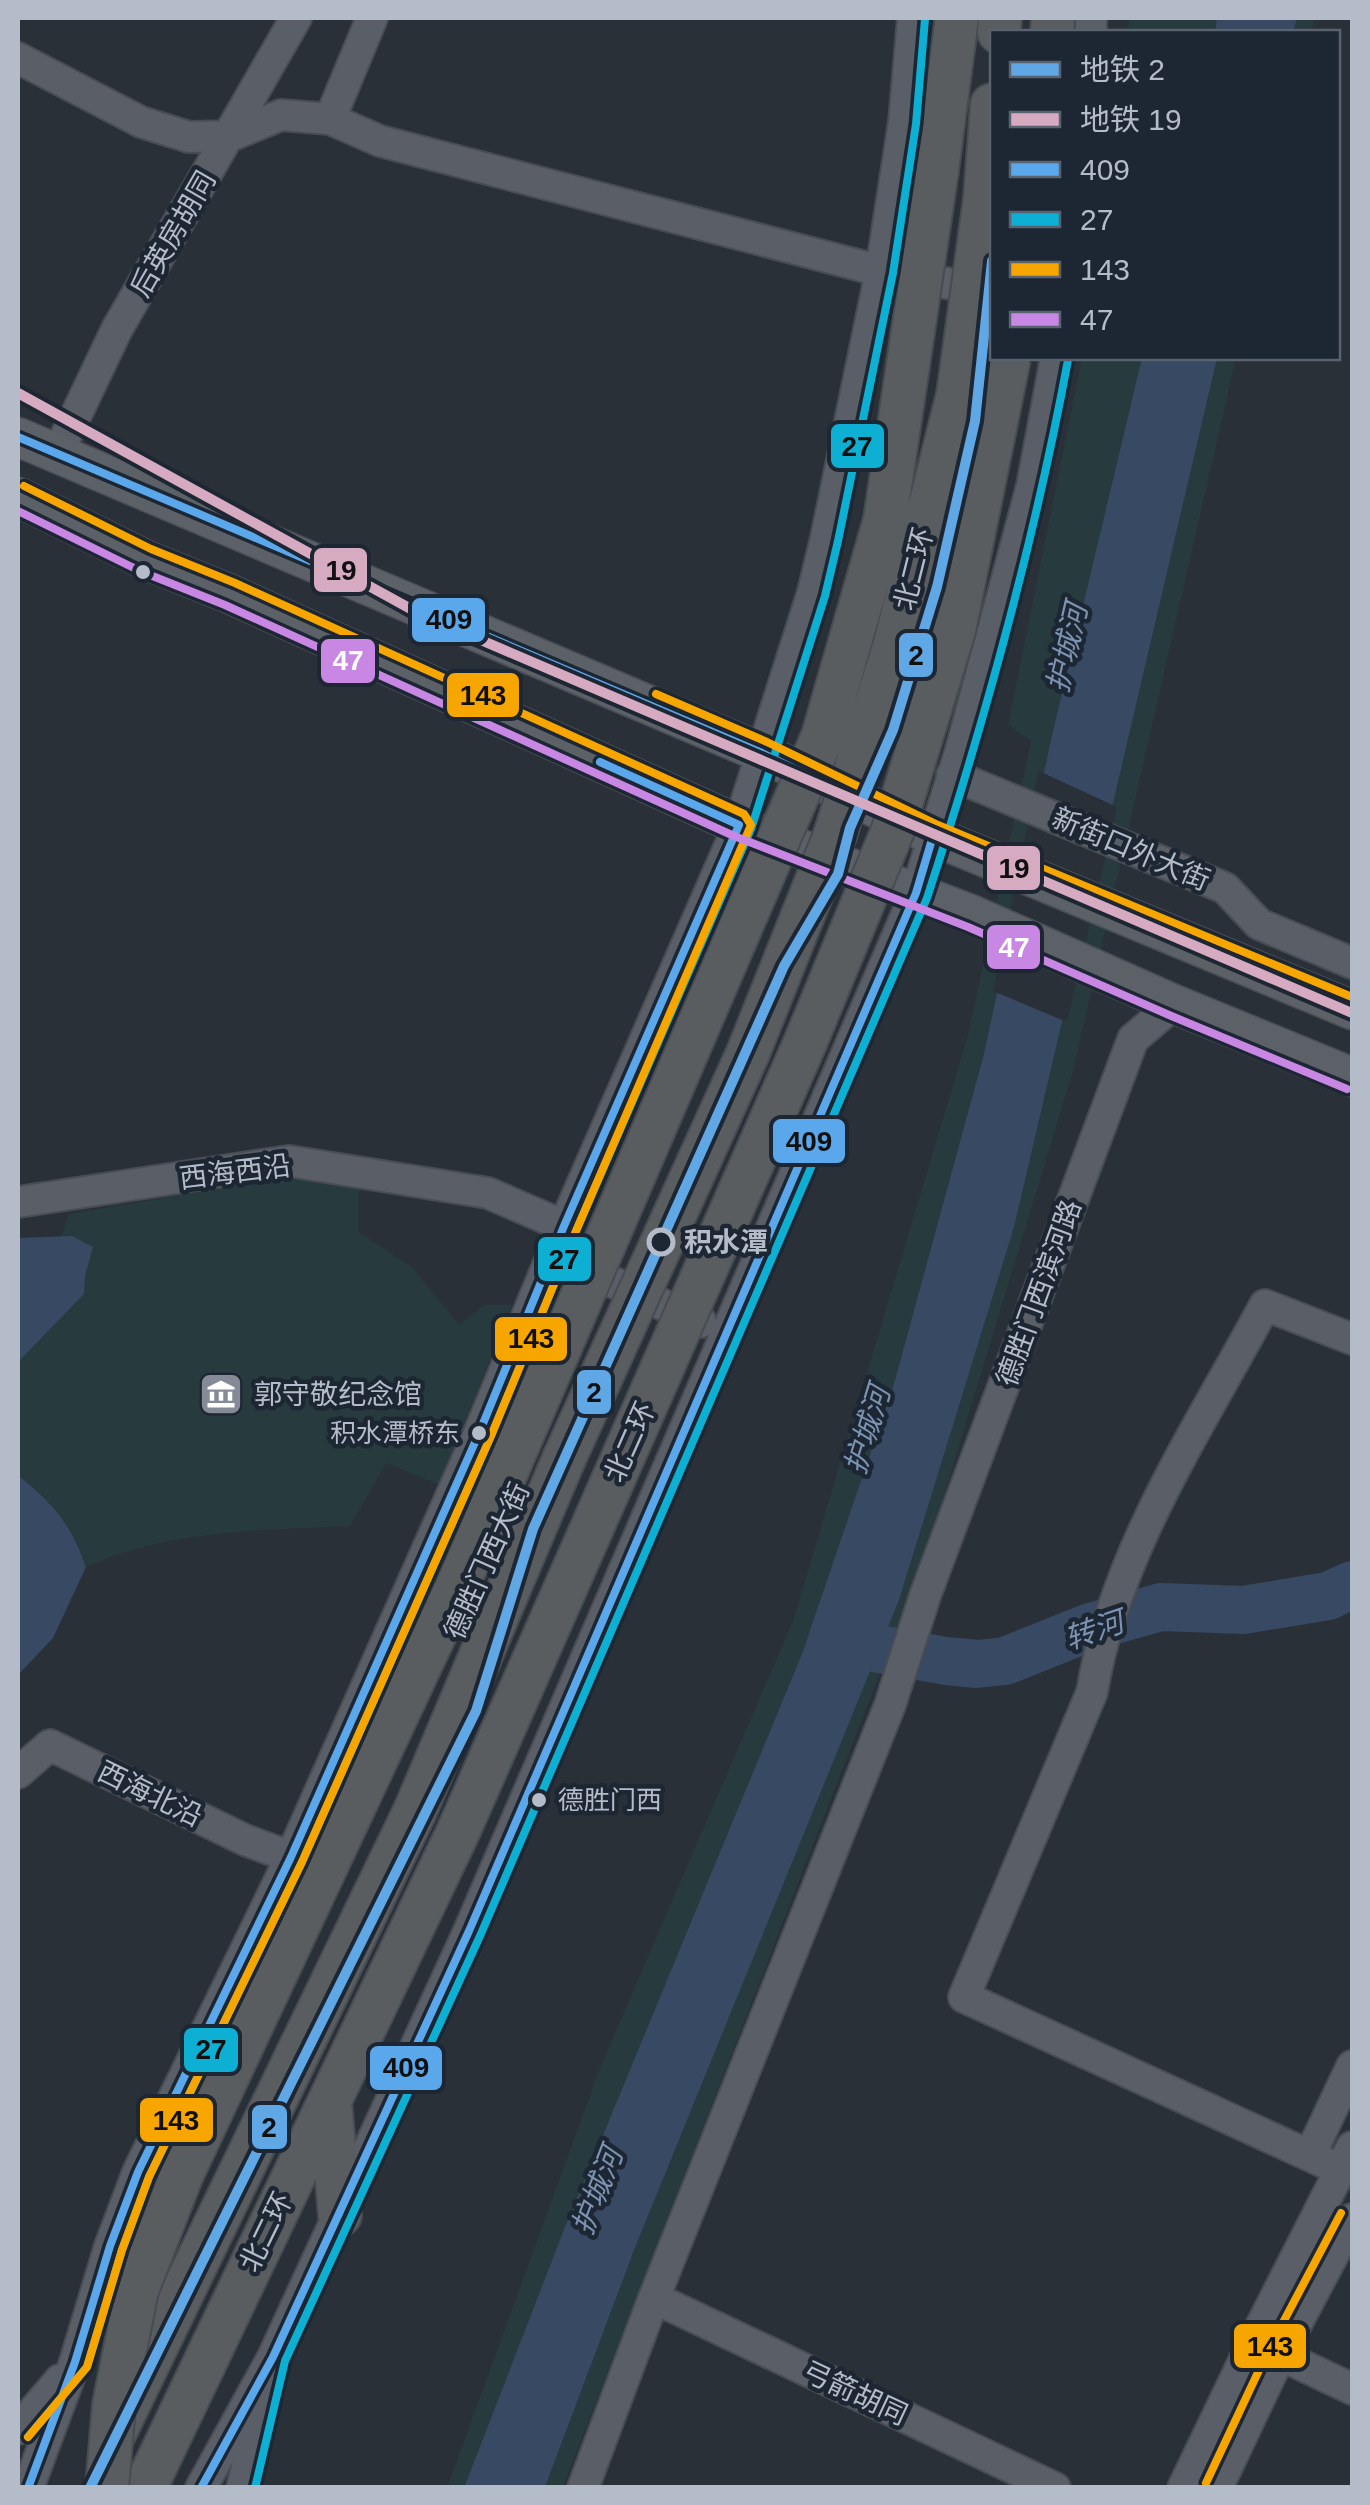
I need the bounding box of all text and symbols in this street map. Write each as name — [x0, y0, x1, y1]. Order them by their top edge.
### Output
legend — [990, 30, 1340, 360]
text: 地铁 2 — [1080, 53, 1165, 86]
text: 地铁 19 — [1080, 103, 1182, 136]
text: 409 — [1080, 153, 1130, 186]
street label: 后英房胡同 — [125, 166, 221, 302]
text: 27 — [1080, 203, 1113, 236]
text: 143 — [1080, 253, 1130, 286]
text: 47 — [1080, 303, 1113, 336]
line badge: 27 — [829, 422, 886, 470]
text: 27 — [841, 431, 873, 462]
street label: 北二环 — [889, 524, 939, 614]
line badge: 19 — [312, 546, 369, 594]
text: 19 — [325, 555, 357, 586]
unlabelled marker — [133, 562, 153, 582]
line badge: 409 — [410, 596, 487, 644]
water label: 护城河 — [1041, 596, 1094, 696]
text: 409 — [426, 604, 472, 635]
line badge: 2 — [897, 631, 935, 679]
line badge: 47 — [319, 637, 377, 685]
text: 2 — [908, 640, 924, 671]
text: 47 — [332, 645, 364, 676]
line badge: 143 — [445, 671, 521, 719]
text: 143 — [460, 680, 506, 711]
street label: 新街口外大街 — [1048, 802, 1214, 896]
line badge: 19 — [985, 844, 1042, 892]
text: 19 — [998, 853, 1030, 884]
line badge: 47 — [985, 923, 1042, 971]
text: 47 — [998, 932, 1030, 963]
line badge: 409 — [771, 1117, 847, 1165]
text: 409 — [786, 1126, 832, 1157]
street label: 西海西沿 — [178, 1150, 292, 1194]
street label: 德胜门西滨河路 — [991, 1196, 1087, 1390]
place label: 积水潭 — [684, 1227, 768, 1258]
marker: 积水潭 — [648, 1229, 674, 1255]
line badge: 27 — [536, 1235, 593, 1283]
text: 27 — [548, 1244, 580, 1275]
line badge: 143 — [493, 1315, 569, 1363]
text: 143 — [508, 1323, 554, 1354]
line badge: 2 — [575, 1368, 613, 1416]
museum icon: 郭守敬纪念馆 — [198, 1371, 244, 1417]
text: 2 — [586, 1377, 602, 1408]
water label: 护城河 — [838, 1377, 897, 1478]
place label: 郭守敬纪念馆 — [254, 1379, 422, 1410]
street label: 北二环 — [599, 1397, 661, 1487]
place label: 积水潭桥东 — [330, 1418, 460, 1448]
marker: 积水潭桥东 — [469, 1423, 489, 1443]
street label: 德胜门西大街 — [439, 1478, 535, 1644]
water label: 转河 — [1060, 1603, 1132, 1655]
street label: 西海北沿 — [93, 1756, 207, 1832]
place label: 德胜门西 — [558, 1785, 662, 1815]
marker: 德胜门西 — [529, 1790, 549, 1810]
line badge: 27 — [182, 2026, 240, 2074]
text: 27 — [195, 2034, 227, 2065]
line badge: 409 — [368, 2044, 444, 2092]
text: 409 — [383, 2052, 429, 2083]
line badge: 143 — [138, 2096, 215, 2144]
line badge: 2 — [250, 2103, 289, 2151]
text: 143 — [153, 2105, 199, 2136]
text: 2 — [261, 2112, 277, 2143]
water label: 护城河 — [565, 2138, 630, 2239]
street label: 北二环 — [234, 2187, 298, 2277]
line badge: 143 — [1232, 2322, 1308, 2370]
text: 143 — [1247, 2331, 1293, 2362]
street label: 弓箭胡同 — [798, 2355, 912, 2431]

